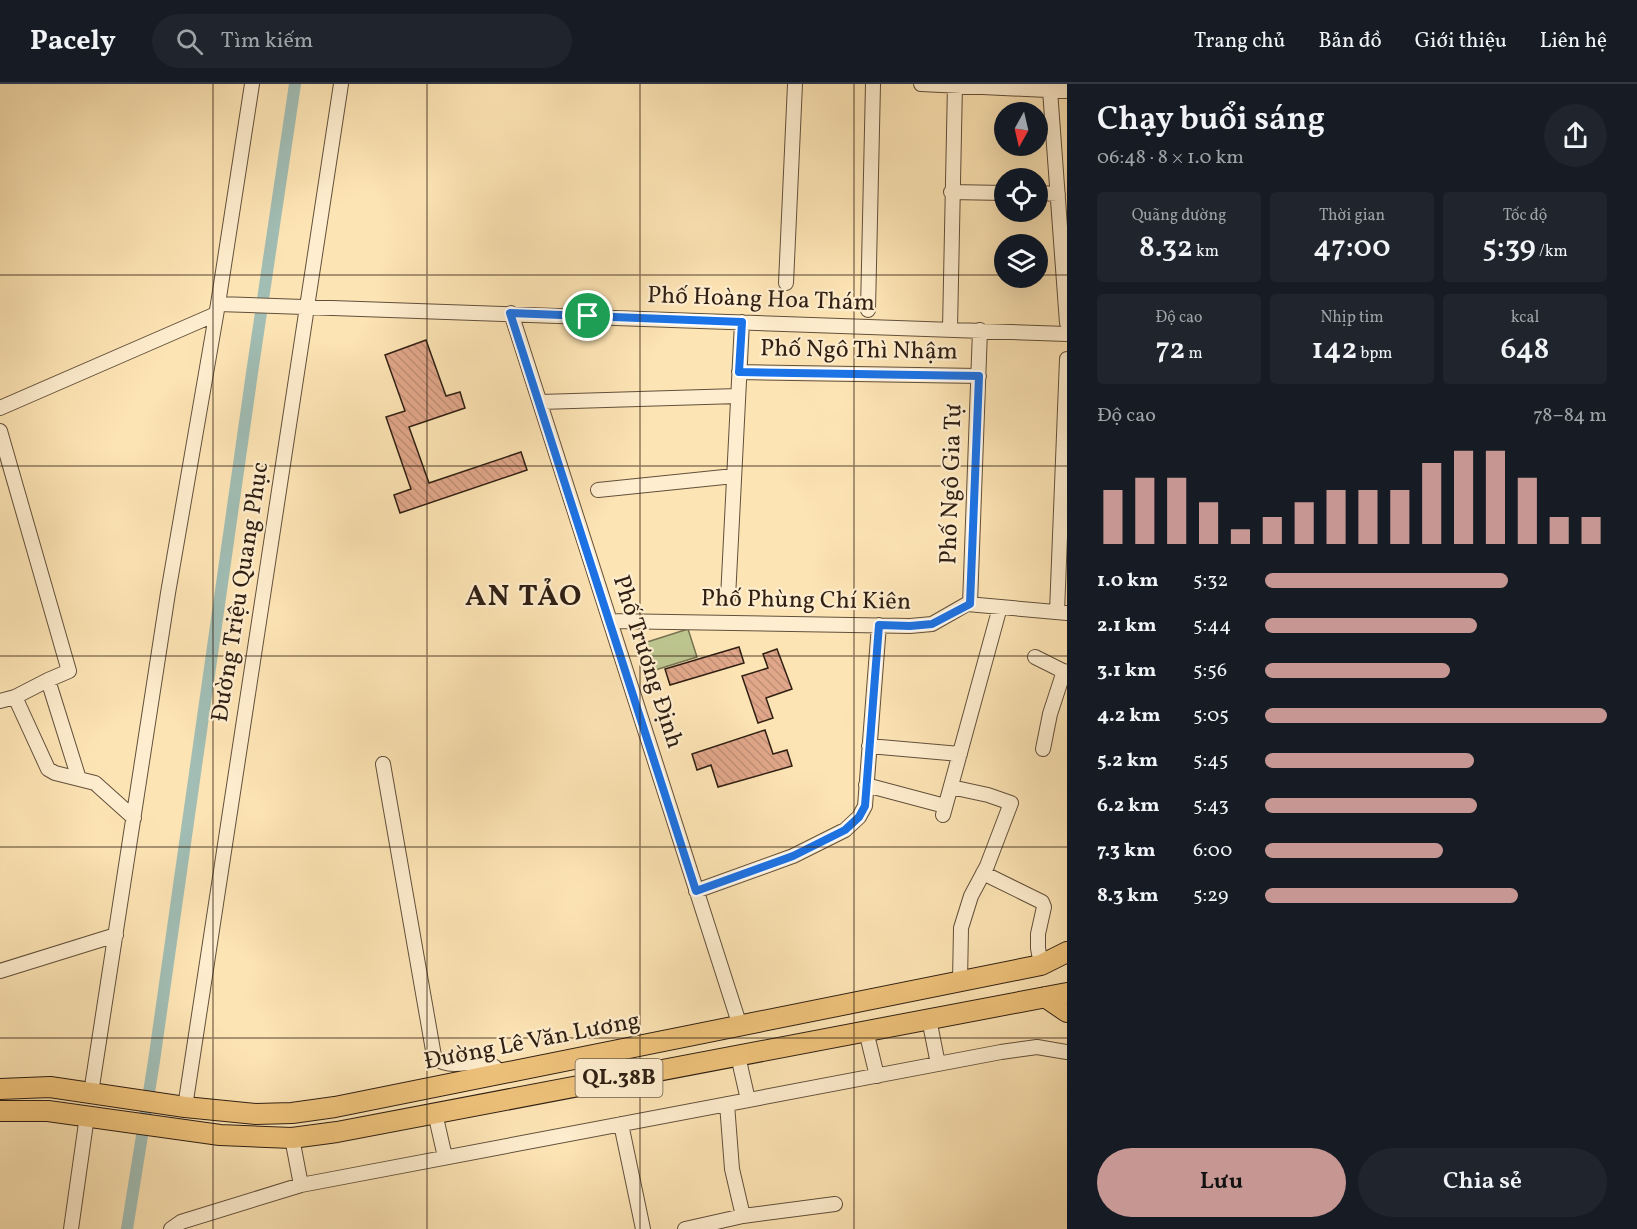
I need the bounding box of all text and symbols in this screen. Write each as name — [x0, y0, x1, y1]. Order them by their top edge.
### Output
search box — [152, 14, 572, 68]
text: Pacely — [30, 22, 116, 61]
icon: search — [173, 25, 206, 58]
text: Tìm kiếm — [221, 26, 313, 57]
text: Trang chủ — [1194, 27, 1285, 56]
text: Bản đồ — [1318, 27, 1382, 56]
text: Giới thiệu — [1415, 27, 1507, 56]
text: Liên hệ — [1540, 27, 1607, 56]
text: Chạy buổi sáng — [1097, 98, 1325, 144]
north arrow — [994, 102, 1048, 156]
map controls — [994, 102, 1048, 288]
button: share — [1544, 104, 1607, 167]
text: 06:48 · 8 × 1.0 km — [1097, 144, 1244, 172]
button: locate — [994, 168, 1048, 222]
text: Quãng đường — [1132, 205, 1226, 227]
text: Thời gian — [1319, 205, 1385, 227]
text: Tốc độ — [1503, 205, 1547, 227]
text: 8.32 — [1139, 227, 1193, 269]
text: 47:00 — [1313, 227, 1391, 269]
text: 5:39 — [1482, 227, 1536, 269]
button: layers — [994, 234, 1048, 288]
text: km — [1193, 241, 1219, 263]
text: /km — [1536, 241, 1568, 263]
street label: Phố Hoàng Hoa Thám — [647, 279, 875, 321]
pin — [562, 290, 613, 341]
icon: arrive — [571, 299, 604, 332]
text: Độ cao — [1155, 307, 1203, 329]
text: Nhịp tim — [1320, 307, 1384, 329]
text: kcal — [1511, 307, 1539, 329]
text: 72 — [1155, 329, 1185, 371]
text: 142 — [1311, 329, 1357, 371]
text: 648 — [1501, 329, 1549, 371]
street label: Phố Ngô Thì Nhậm — [760, 332, 958, 370]
text: m — [1185, 343, 1203, 365]
text: bpm — [1357, 343, 1393, 365]
text: Độ cao — [1097, 402, 1156, 430]
text: 78–84 m — [1533, 402, 1607, 430]
street label: Phố Ngô Gia Tự — [932, 403, 972, 565]
street label: Đường Triệu Quang Phục — [204, 460, 278, 724]
text: 1.0 km — [1097, 567, 1159, 595]
text: 5:32 — [1193, 567, 1228, 595]
street label: Phố Trương Định — [603, 571, 691, 753]
district label: AN TẢO — [465, 576, 583, 618]
street label: Phố Phùng Chí Kiên — [701, 582, 911, 620]
text: 2.1 km — [1097, 612, 1157, 640]
text: 5:44 — [1193, 612, 1231, 640]
text: 3.1 km — [1097, 657, 1156, 685]
text: 5:56 — [1193, 657, 1227, 685]
text: 4.2 km — [1097, 702, 1161, 730]
text: 5:05 — [1193, 702, 1229, 730]
text: 5.2 km — [1097, 747, 1158, 775]
text: 5:45 — [1193, 747, 1228, 775]
text: 6.2 km — [1097, 792, 1160, 820]
text: 5:43 — [1193, 792, 1229, 820]
text: 7.3 km — [1097, 837, 1156, 865]
text: 6:00 — [1193, 837, 1232, 865]
text: 8.3 km — [1097, 882, 1159, 910]
text: 5:29 — [1193, 882, 1228, 910]
street label: Đường Lê Văn Lương — [421, 1004, 643, 1080]
road number: QL.38B — [576, 1059, 662, 1097]
button: Lưu — [1097, 1148, 1346, 1217]
button: Chia sẻ — [1358, 1148, 1607, 1217]

